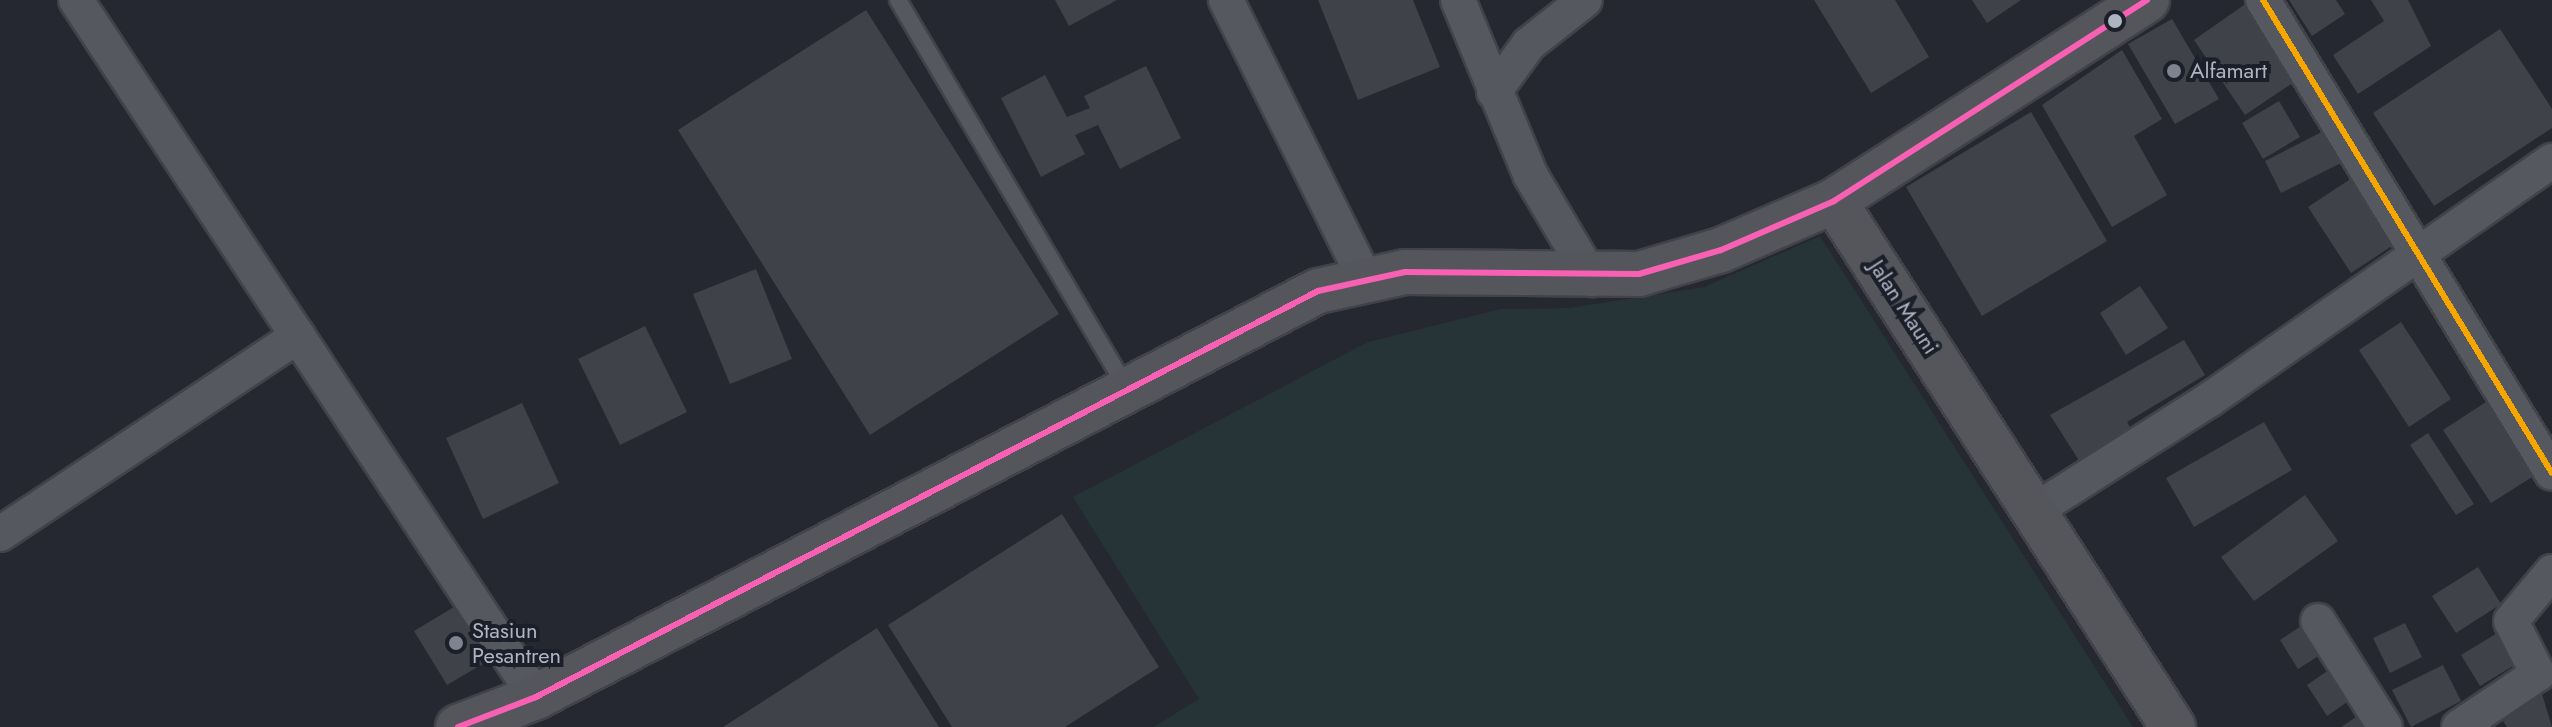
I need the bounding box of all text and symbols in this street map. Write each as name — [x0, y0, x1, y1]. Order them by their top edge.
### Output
unlabelled marker — [2107, 13, 2123, 29]
place label: Alfamart — [2190, 58, 2267, 84]
marker: Alfamart — [2165, 62, 2183, 80]
street label: Jalan Mauni — [1864, 255, 1944, 359]
place label: Stasiun Pesantren — [472, 617, 561, 668]
marker: Stasiun Pesantren — [447, 634, 465, 652]

